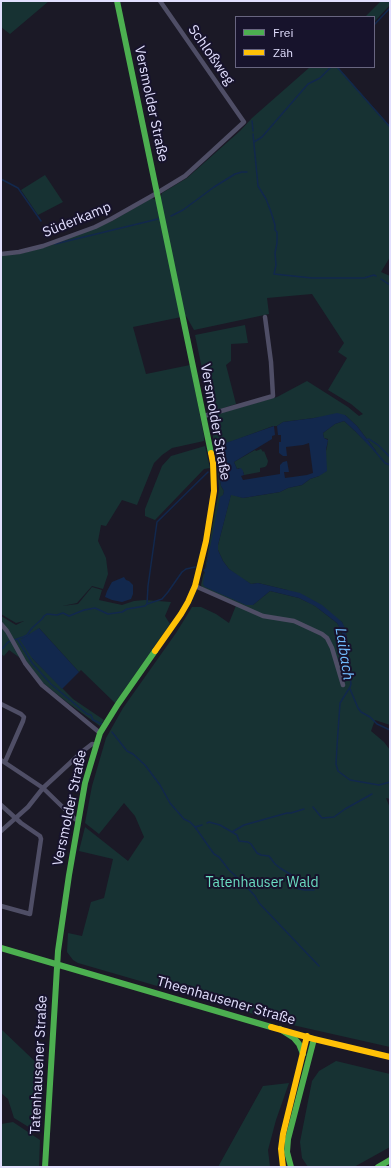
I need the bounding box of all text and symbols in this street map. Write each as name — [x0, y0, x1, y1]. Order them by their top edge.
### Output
legend — [235, 16, 375, 68]
street label: Schloßweg — [184, 22, 238, 88]
text: Frei — [273, 25, 293, 40]
street label: Versmolder Straße — [131, 44, 171, 164]
text: Zäh — [273, 45, 293, 60]
street label: Süderkamp — [40, 199, 114, 241]
street label: Versmolder Straße — [196, 362, 234, 482]
water label: Laibach — [331, 626, 357, 682]
street label: Versmolder Straße — [50, 748, 90, 868]
park label: Tatenhauser Wald — [205, 875, 319, 891]
street label: Theenhausener Straße — [155, 973, 297, 1029]
street label: Tatenhausener Straße — [27, 995, 51, 1135]

